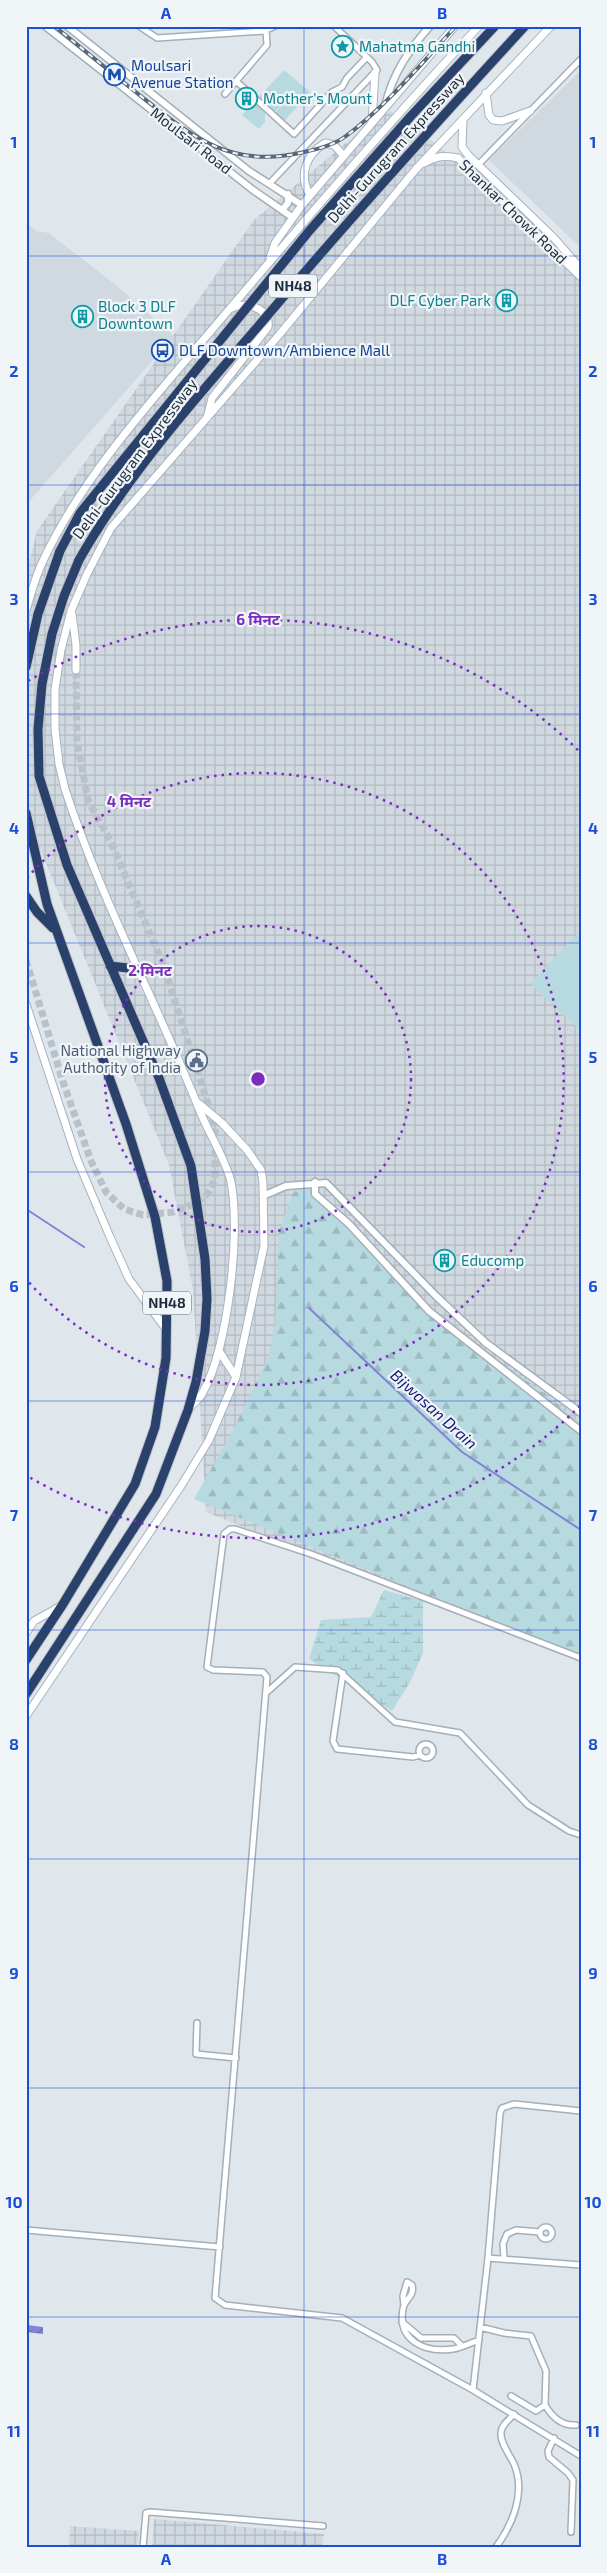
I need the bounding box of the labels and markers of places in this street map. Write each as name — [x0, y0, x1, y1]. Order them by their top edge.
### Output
place icon: Mahatma Gandhi — [331, 35, 355, 59]
place label: Mahatma Gandhi — [359, 37, 475, 55]
place label: Moulsari Avenue Station — [131, 56, 234, 91]
metro station icon: Moulsari Avenue Station — [103, 63, 127, 87]
building icon: Mother's Mount — [235, 87, 259, 111]
place label: Mother's Mount — [263, 89, 372, 107]
building icon: DLF Cyber Park — [495, 289, 519, 313]
place label: DLF Cyber Park — [389, 291, 491, 309]
place label: Block 3 DLF Downtown — [98, 297, 176, 332]
building icon: Block 3 DLF Downtown — [70, 304, 94, 328]
bus stop icon: DLF Downtown/Ambience Mall — [151, 339, 175, 363]
place label: DLF Downtown/Ambience Mall — [179, 341, 391, 359]
place label: National Highway Authority of India — [61, 1041, 181, 1076]
public building icon: National Highway Authority of India — [185, 1048, 209, 1072]
centre of rings — [249, 1070, 267, 1088]
building icon: Educomp — [433, 1249, 457, 1273]
place label: Educomp — [461, 1251, 524, 1269]

